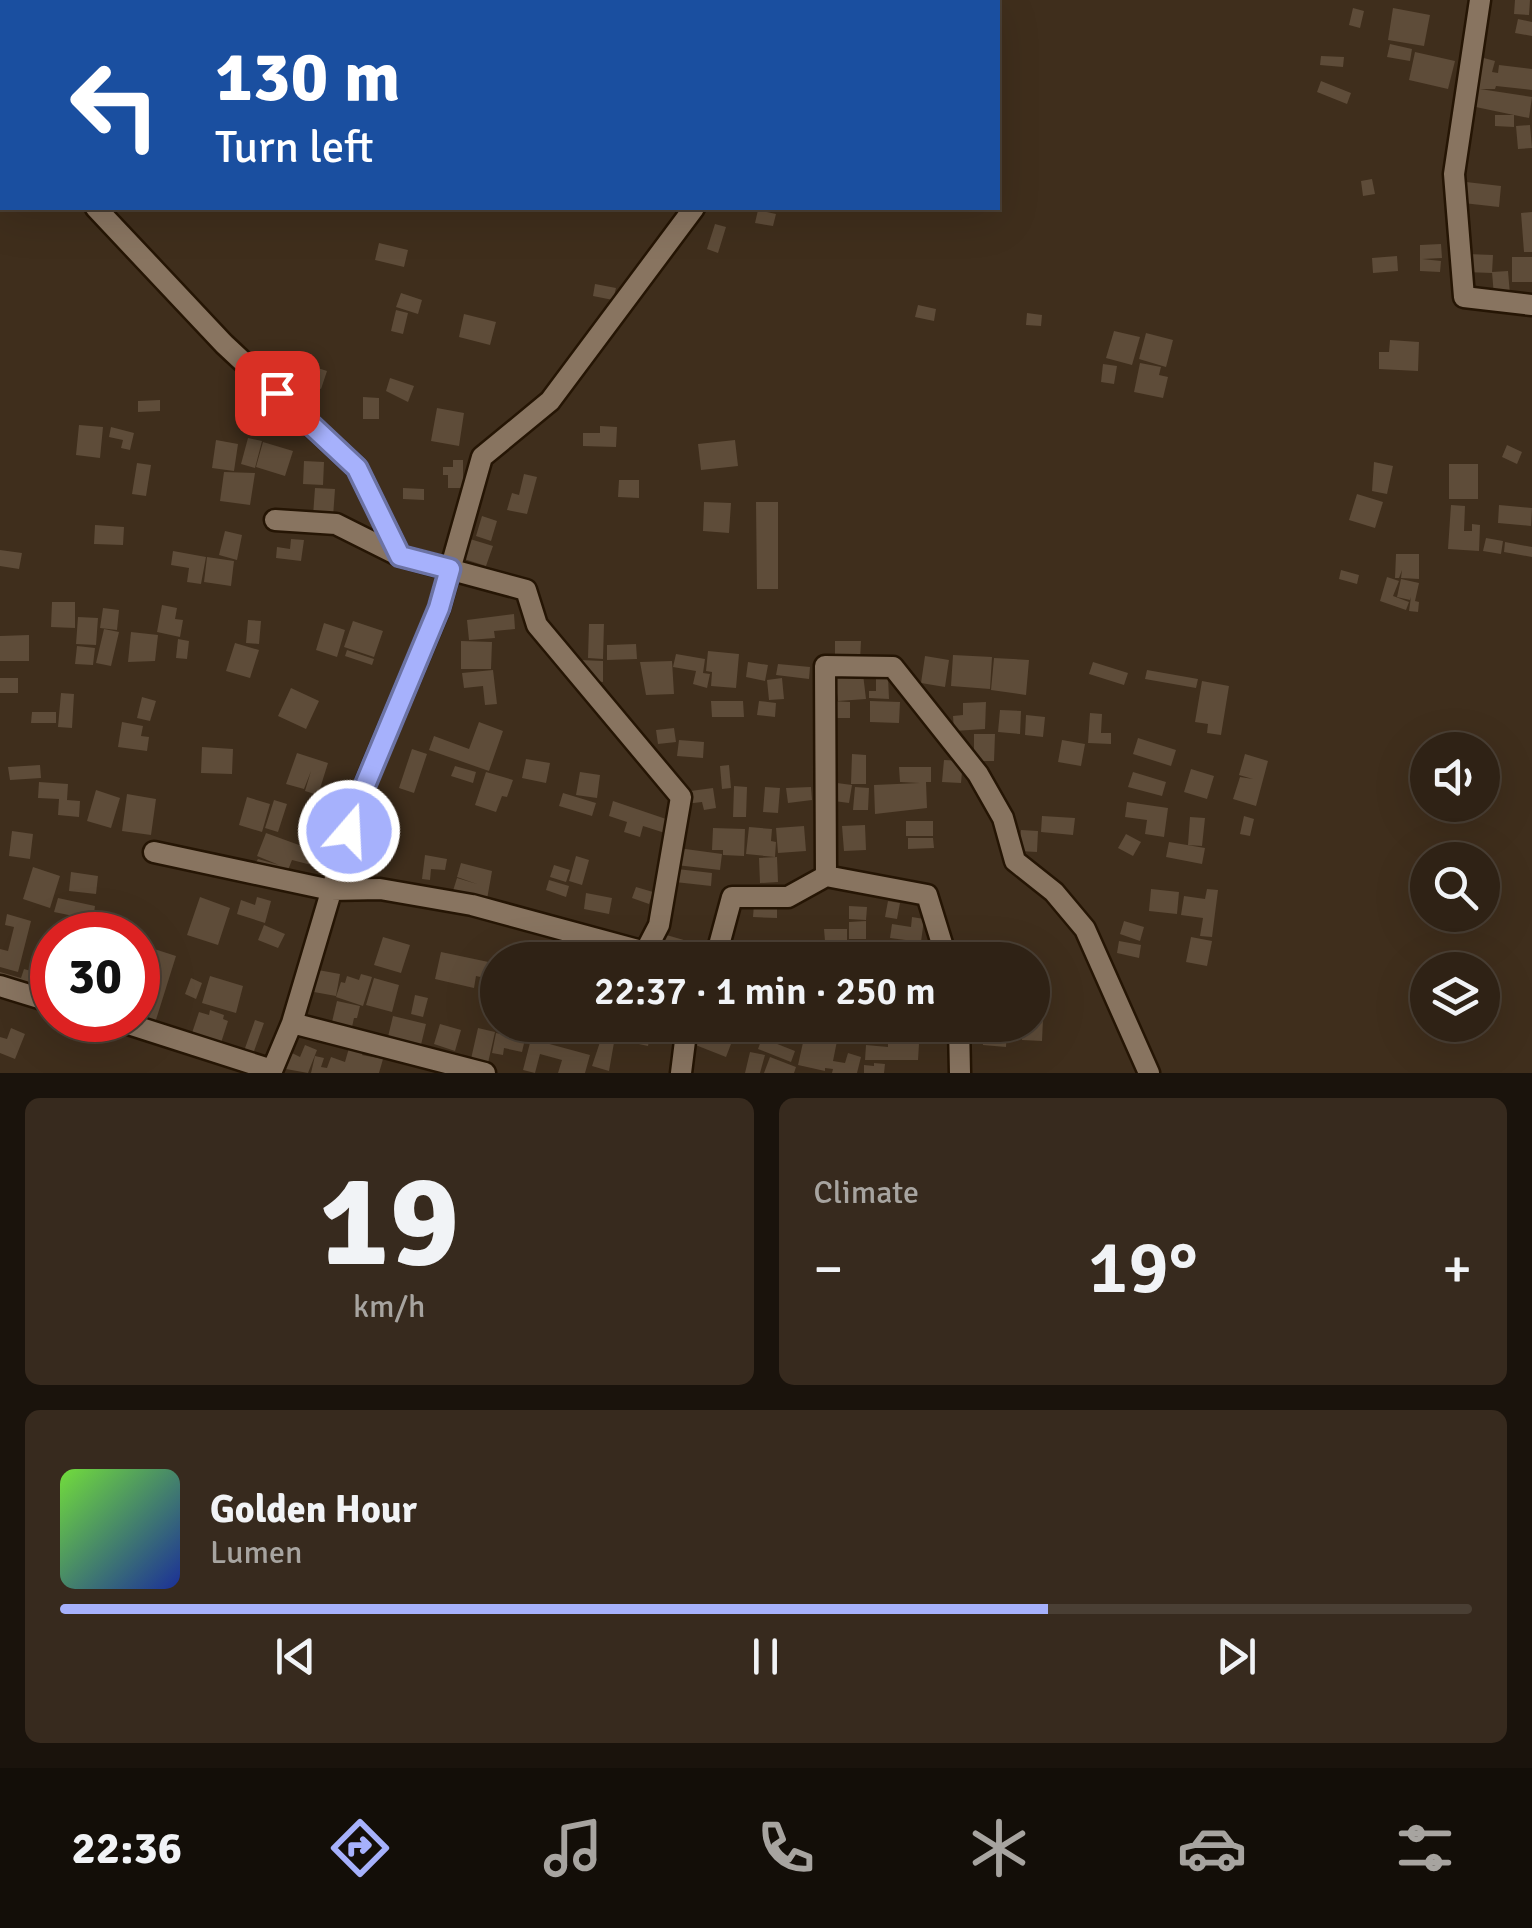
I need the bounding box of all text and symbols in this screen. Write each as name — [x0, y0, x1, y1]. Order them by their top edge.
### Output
text: 130 m — [215, 34, 400, 120]
icon: left — [50, 40, 180, 170]
text: Turn left — [215, 120, 374, 175]
pin — [235, 351, 320, 436]
icon: arrive — [250, 366, 305, 421]
map controls — [1410, 732, 1500, 1042]
button: sound — [1410, 732, 1500, 822]
position arrow — [297, 779, 401, 883]
button: search — [1410, 842, 1500, 932]
speed limit sign: 30 — [30, 912, 160, 1042]
button: layers — [1410, 952, 1500, 1042]
text: 22:37 · 1 min · 250 m — [594, 968, 936, 1015]
text: 19 — [319, 1142, 459, 1302]
text: Climate — [814, 1173, 919, 1212]
text: 19° — [1088, 1221, 1198, 1314]
text: − — [814, 1235, 843, 1303]
text: + — [1442, 1235, 1472, 1303]
text: km/h — [353, 1287, 425, 1326]
text: Golden Hour — [210, 1486, 417, 1533]
text: Lumen — [210, 1533, 302, 1572]
icon: previous — [268, 1629, 323, 1684]
icon: pause — [738, 1629, 793, 1684]
icon: next — [1209, 1629, 1264, 1684]
icon: directions — [325, 1813, 395, 1883]
icon: music — [538, 1813, 608, 1883]
icon: phone — [751, 1813, 821, 1883]
icon: climate — [964, 1813, 1034, 1883]
icon: car — [1177, 1813, 1247, 1883]
icon: filters — [1390, 1813, 1460, 1883]
text: 22:36 — [72, 1821, 182, 1876]

